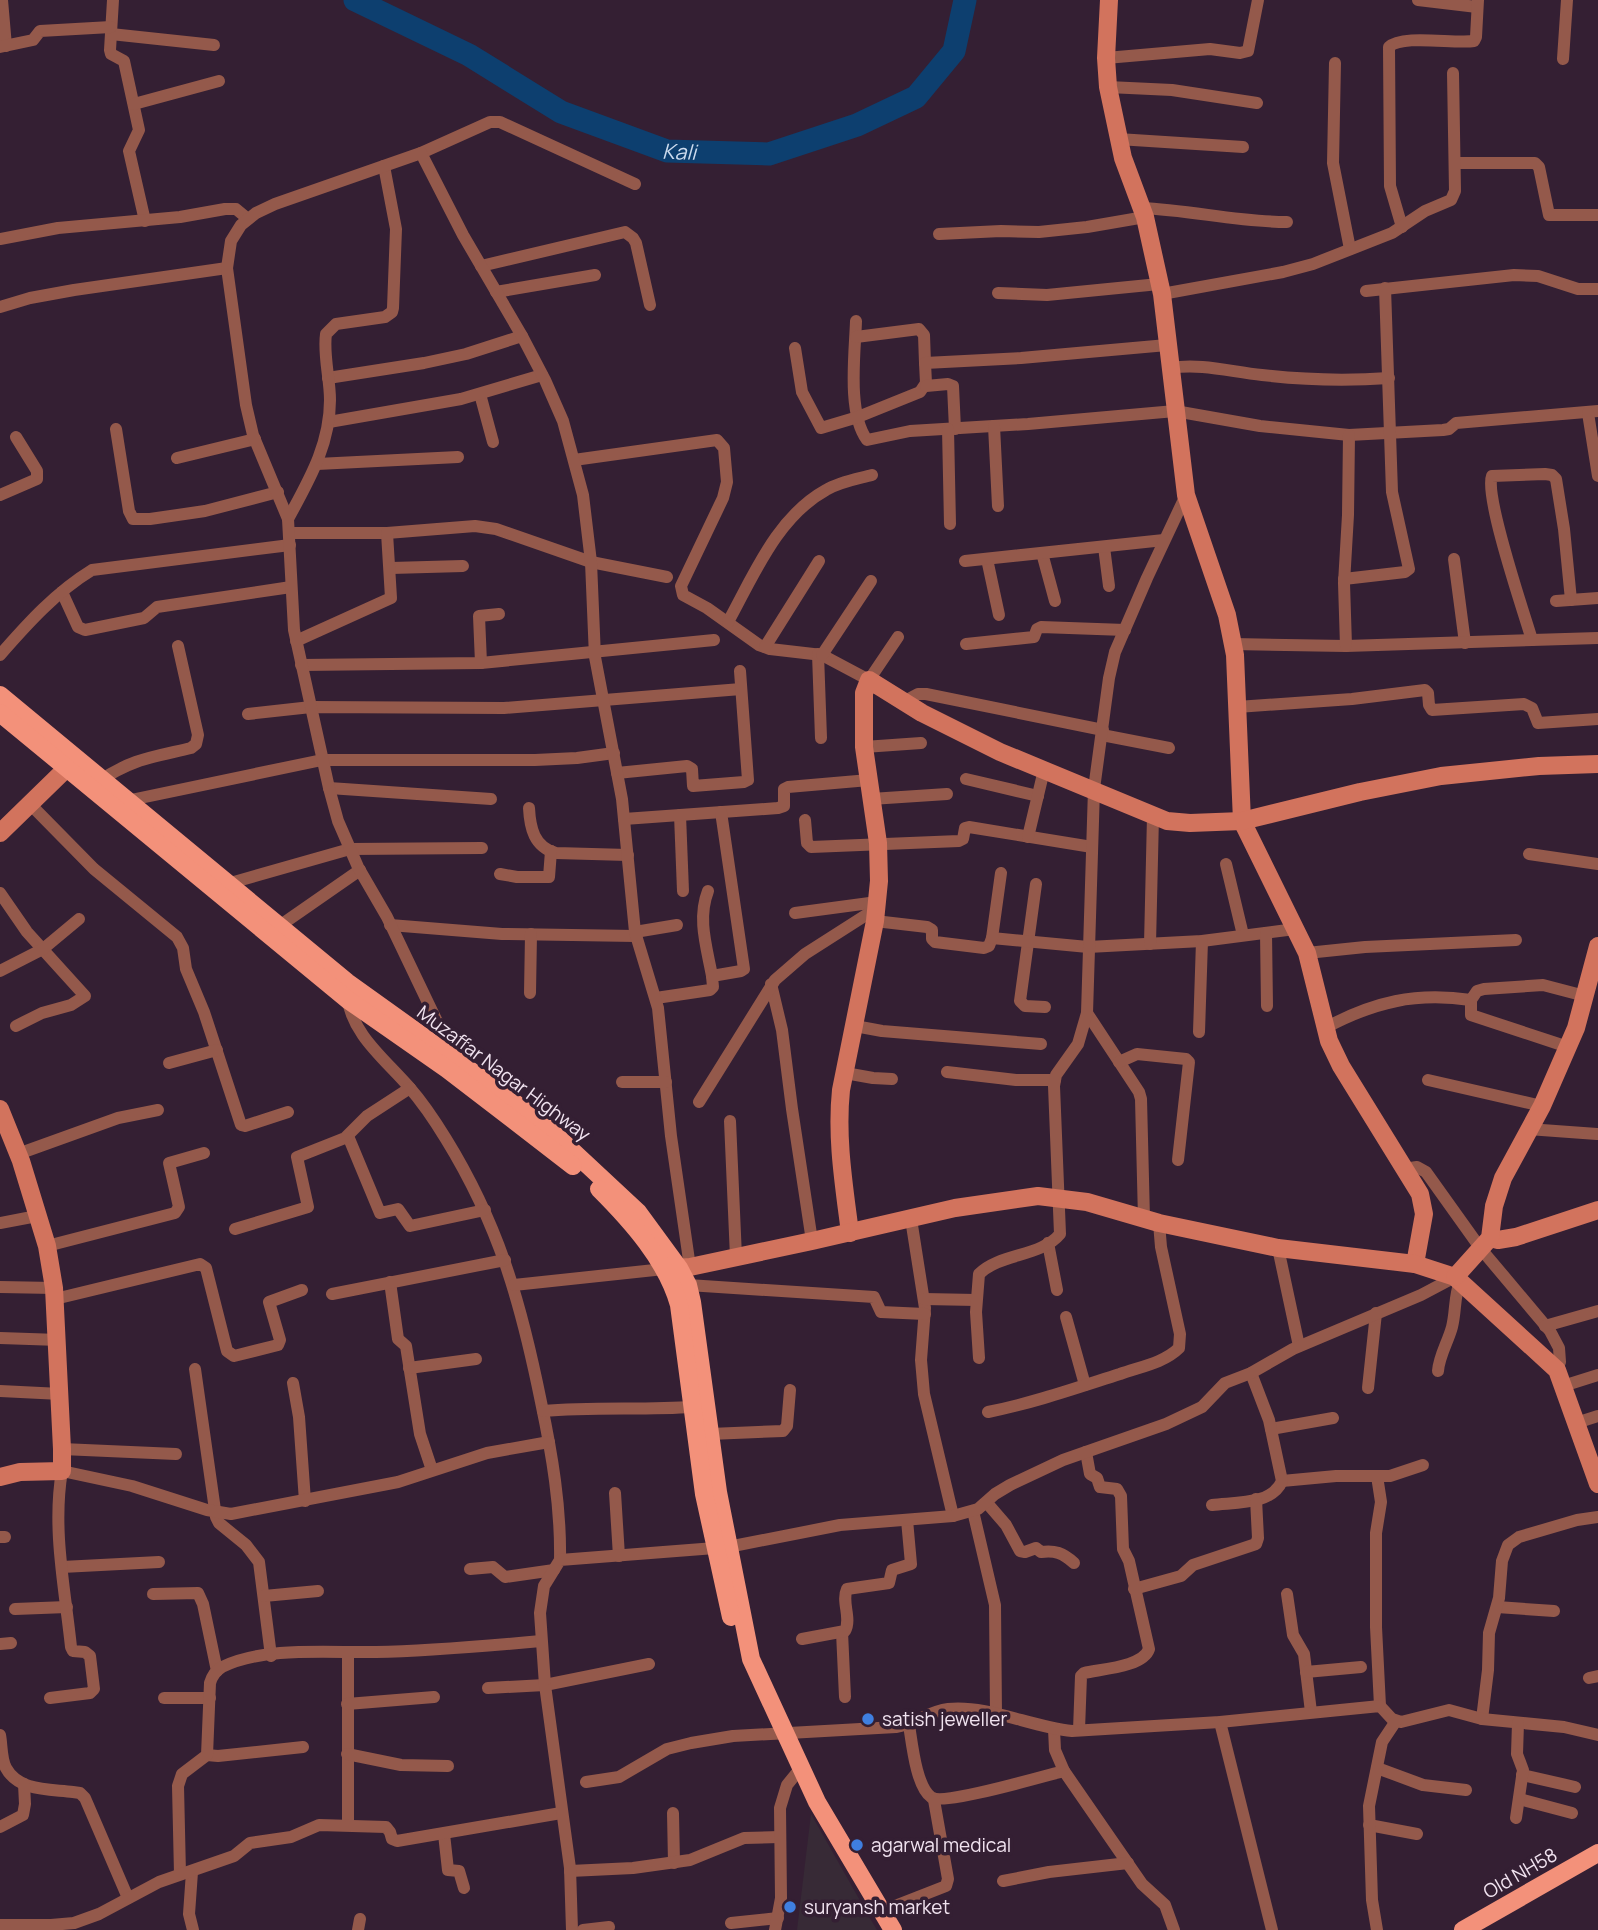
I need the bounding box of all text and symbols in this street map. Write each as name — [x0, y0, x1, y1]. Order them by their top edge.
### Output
water label: Kali — [662, 137, 700, 166]
street label: Muzaffar Nagar Highway — [412, 999, 596, 1147]
place label: satish jeweller — [882, 1706, 1007, 1732]
marker: satish jeweller — [860, 1711, 876, 1727]
place label: agarwal medical — [871, 1832, 1011, 1858]
marker: agarwal medical — [849, 1837, 865, 1853]
street label: Old NH58 — [1478, 1841, 1562, 1905]
place label: suryansh market — [804, 1894, 950, 1920]
marker: suryansh market — [782, 1899, 798, 1915]

